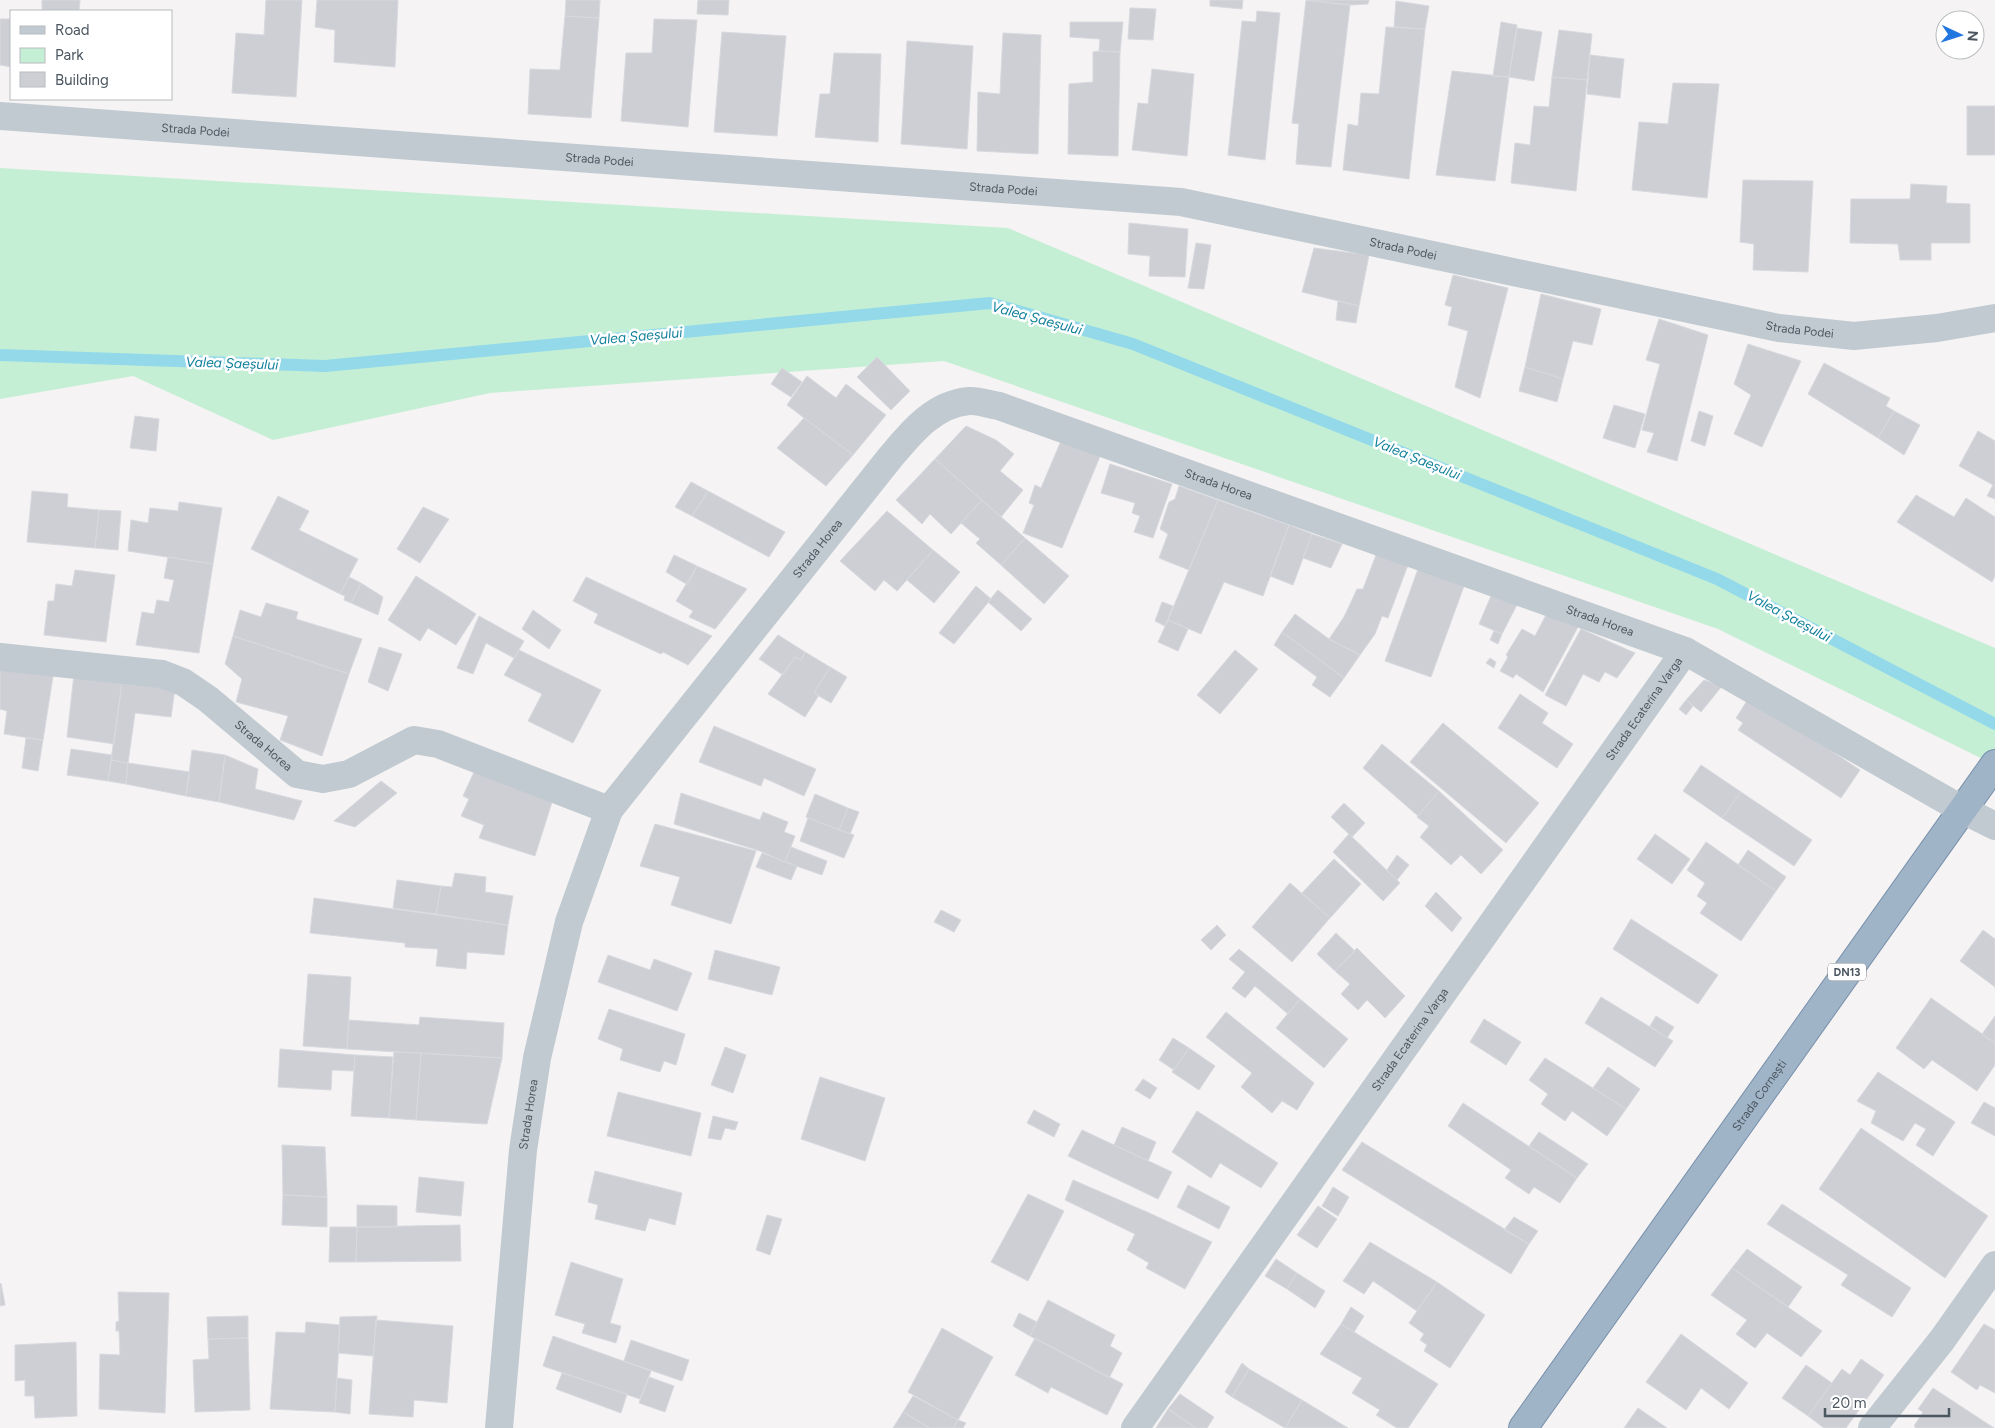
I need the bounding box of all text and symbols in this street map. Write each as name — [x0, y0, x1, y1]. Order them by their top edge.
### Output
legend — [10, 10, 172, 100]
north arrow — [1935, 10, 1985, 60]
text: Road — [55, 21, 90, 39]
text: N — [1964, 30, 1981, 42]
text: Park — [55, 46, 84, 64]
text: Building — [55, 71, 109, 89]
street label: Strada Podei — [161, 121, 230, 140]
street label: Strada Podei — [565, 150, 634, 169]
street label: Strada Podei — [969, 180, 1038, 199]
street label: Strada Podei — [1368, 235, 1438, 263]
water label: Valea Șaeșului — [990, 298, 1085, 339]
street label: Strada Podei — [1764, 318, 1834, 341]
water label: Valea Șaeșului — [589, 324, 684, 349]
water label: Valea Șaeșului — [185, 353, 279, 374]
water label: Valea Șaeșului — [1371, 433, 1464, 484]
street label: Strada Horea — [1183, 466, 1254, 503]
street label: Strada Horea — [790, 517, 845, 581]
water label: Valea Șaeșului — [1744, 587, 1834, 646]
street label: Strada Horea — [1564, 602, 1636, 639]
street label: Strada Ecaterina Varga — [1603, 655, 1685, 763]
street label: Strada Horea — [232, 717, 295, 774]
road number: DN13 — [1828, 964, 1866, 980]
street label: Strada Ecaterina Varga — [1369, 985, 1451, 1094]
street label: Strada Cornești — [1729, 1057, 1789, 1134]
street label: Strada Horea — [516, 1078, 541, 1151]
scale bar — [1825, 1386, 1949, 1418]
text: 20 m — [1832, 1394, 1866, 1412]

